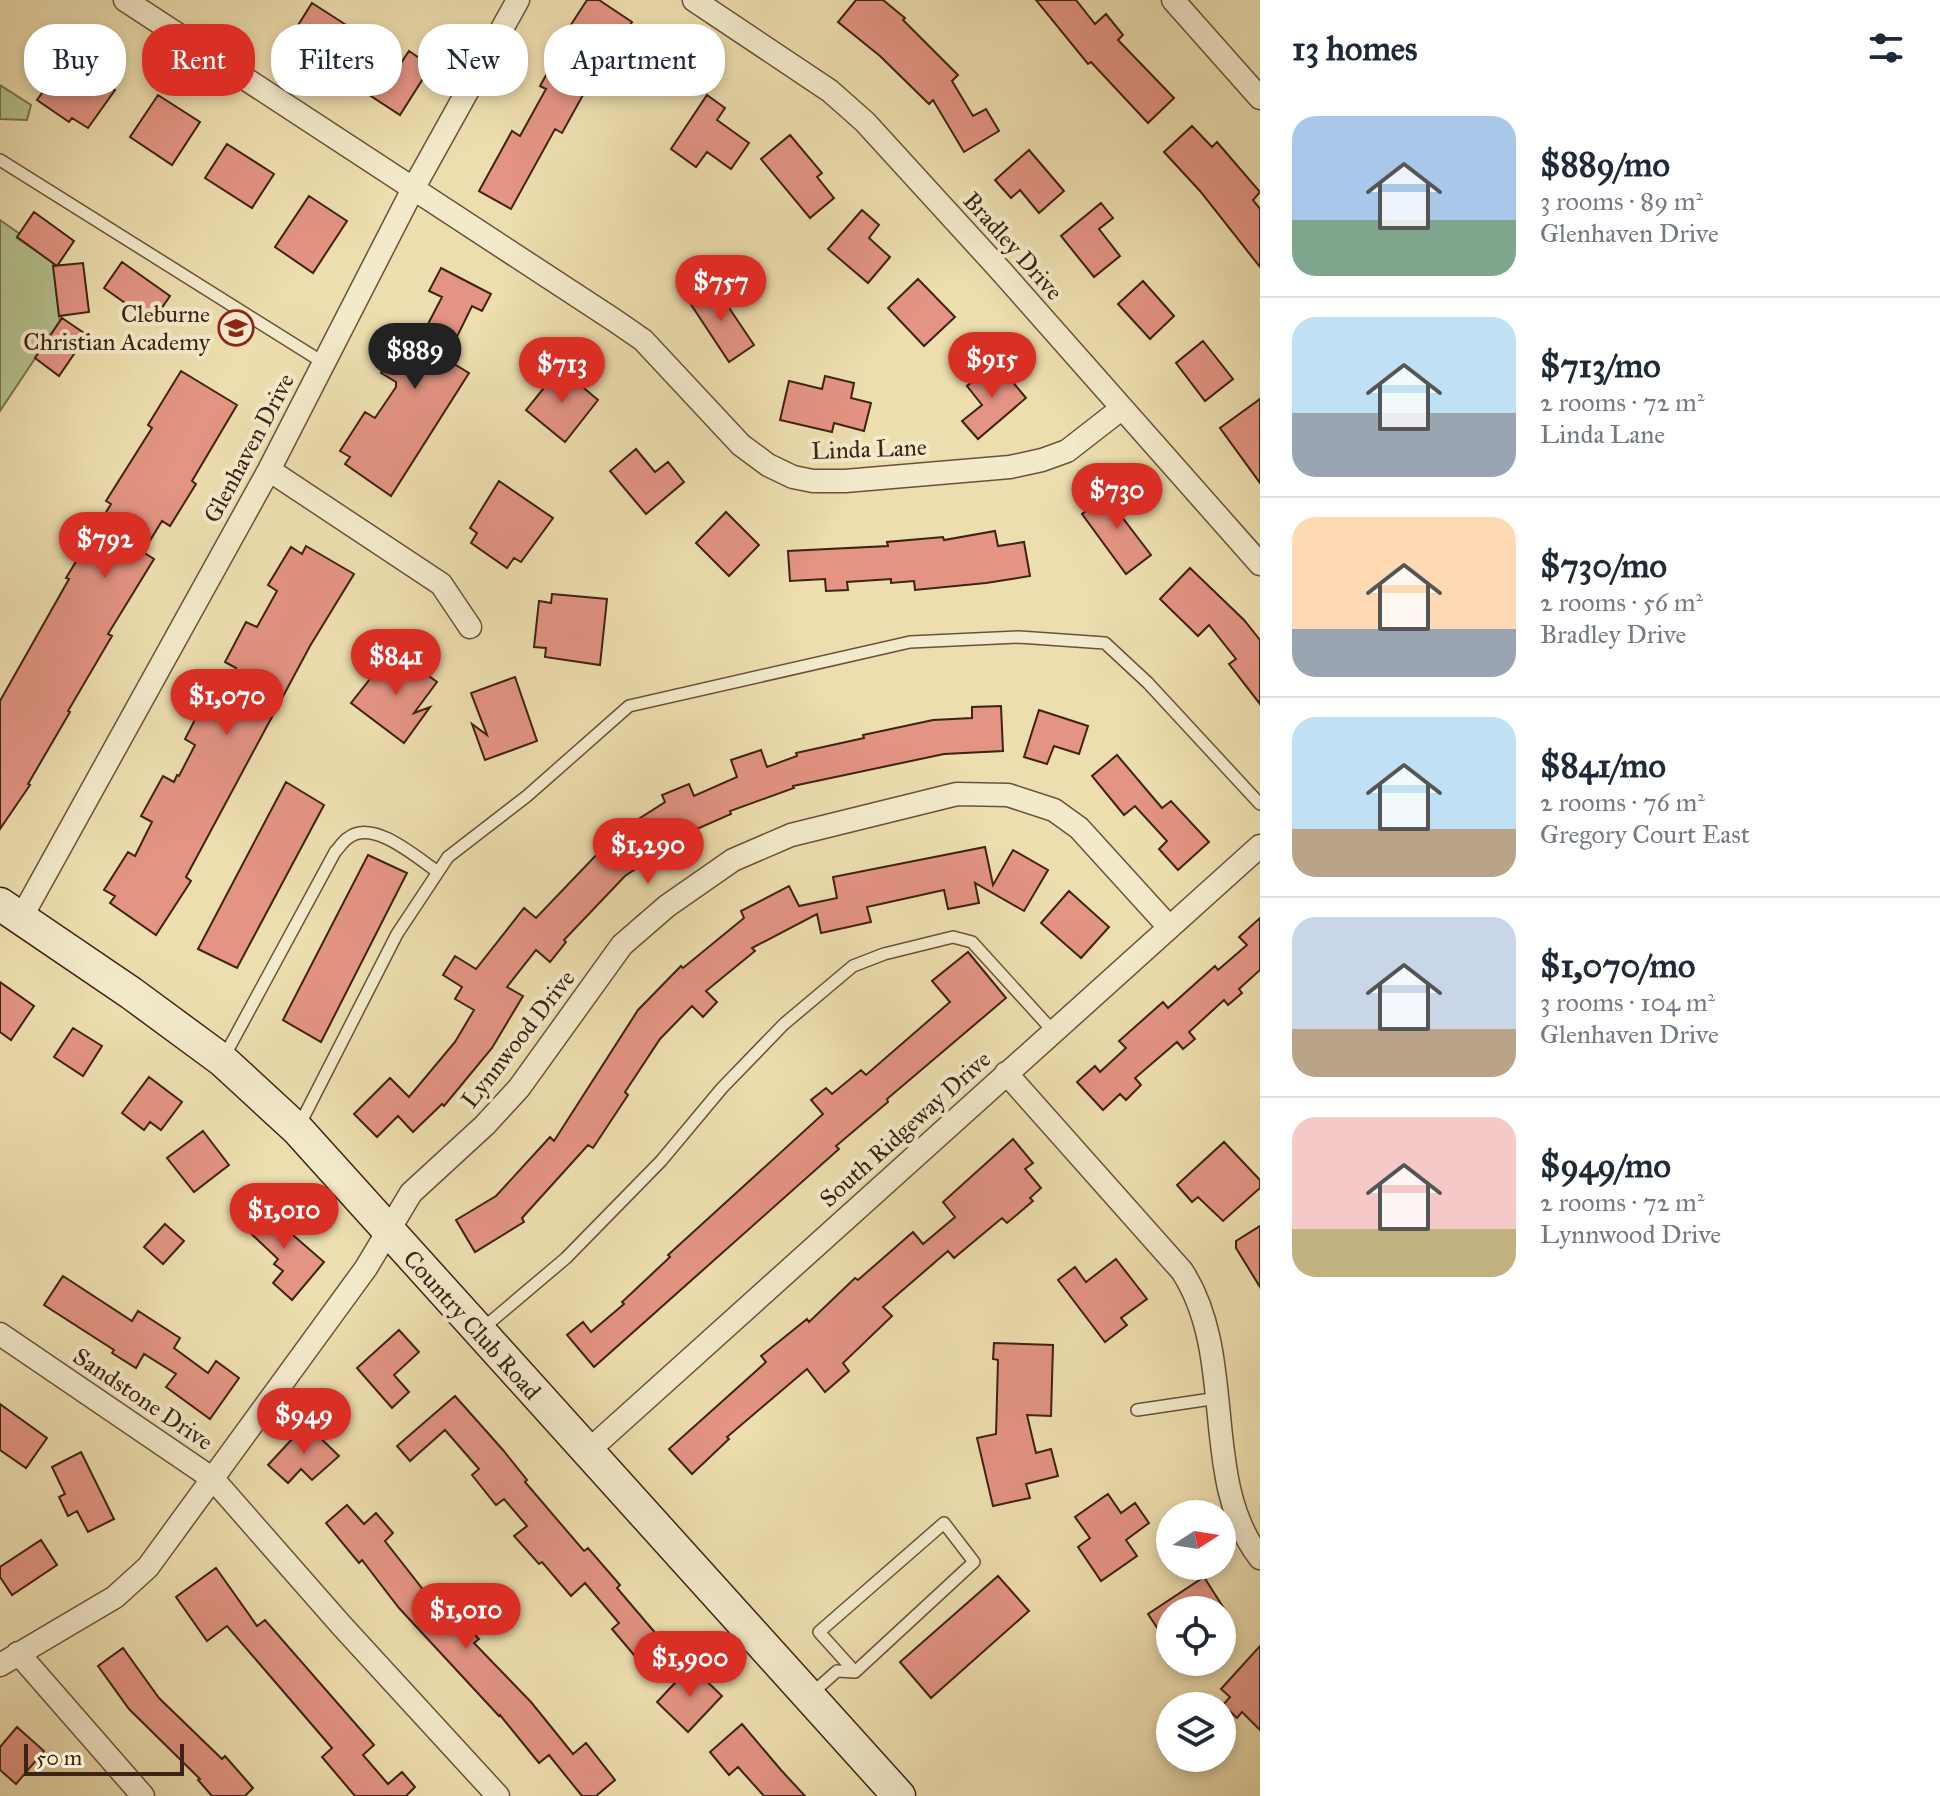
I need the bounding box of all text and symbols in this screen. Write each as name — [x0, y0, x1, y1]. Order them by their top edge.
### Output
chip: Buy — [24, 24, 126, 96]
chip: Rent — [142, 24, 255, 96]
chip: Filters — [271, 24, 402, 96]
chip: New — [418, 24, 528, 96]
chip: Apartment — [544, 24, 725, 96]
icon: filters — [1864, 26, 1908, 70]
text: 13 homes — [1292, 28, 1417, 69]
text: $889/mo — [1540, 144, 1670, 185]
icon: home — [1356, 148, 1452, 244]
text: 3 rooms · 89 m² — [1540, 185, 1703, 217]
street label: Bradley Drive — [957, 186, 1069, 306]
text: Glenhaven Drive — [1540, 217, 1719, 249]
pin: $757 — [674, 255, 768, 323]
text: $757 — [693, 265, 749, 297]
place label: Cleburne Christian Academy — [23, 299, 211, 357]
school or university icon: Cleburne Christian Academy — [217, 309, 255, 347]
pin: $889 — [368, 323, 462, 391]
pin: $915 — [945, 332, 1039, 400]
text: $889 — [386, 333, 444, 365]
pin: $713 — [515, 337, 609, 405]
text: $915 — [966, 342, 1018, 374]
text: $713/mo — [1540, 345, 1661, 386]
text: $713 — [537, 347, 587, 379]
icon: home — [1356, 349, 1452, 445]
street label: Glenhaven Drive — [197, 368, 301, 528]
text: 2 rooms · 72 m² — [1540, 386, 1704, 418]
text: Linda Lane — [1540, 418, 1665, 450]
street label: Linda Lane — [811, 432, 927, 466]
pin: $730 — [1070, 463, 1164, 531]
text: $730 — [1089, 473, 1145, 505]
pin: $792 — [58, 512, 152, 580]
text: $792 — [77, 522, 133, 554]
text: $730/mo — [1540, 545, 1667, 586]
icon: home — [1356, 549, 1452, 645]
text: 2 rooms · 56 m² — [1540, 586, 1703, 618]
text: Bradley Drive — [1540, 618, 1686, 650]
pin: $841 — [349, 629, 443, 697]
text: $841 — [369, 639, 423, 671]
pin: $1,070 — [162, 669, 292, 737]
text: $1,070 — [189, 679, 265, 711]
text: $841/mo — [1540, 745, 1666, 786]
icon: home — [1356, 749, 1452, 845]
text: 2 rooms · 76 m² — [1540, 786, 1705, 818]
pin: $1,290 — [583, 818, 713, 886]
text: Gregory Court East — [1540, 818, 1750, 850]
text: $1,290 — [611, 828, 685, 860]
text: $1,070/mo — [1540, 945, 1695, 986]
icon: home — [1356, 949, 1452, 1045]
street label: Lynnwood Drive — [455, 964, 581, 1114]
text: 3 rooms · 104 m² — [1540, 986, 1715, 1018]
text: Glenhaven Drive — [1540, 1018, 1719, 1050]
street label: South Ridgeway Drive — [813, 1044, 997, 1214]
text: $949/mo — [1540, 1145, 1671, 1186]
icon: home — [1356, 1149, 1452, 1245]
pin: $1,010 — [219, 1183, 349, 1251]
text: 2 rooms · 72 m² — [1540, 1186, 1704, 1218]
text: $1,010 — [248, 1193, 320, 1225]
text: Lynnwood Drive — [1540, 1218, 1721, 1250]
street label: Country Club Road — [397, 1244, 547, 1406]
street label: Sandstone Drive — [67, 1341, 219, 1457]
pin: $949 — [257, 1388, 351, 1456]
text: $949 — [275, 1398, 333, 1430]
north arrow — [1156, 1500, 1236, 1580]
map controls — [1156, 1500, 1236, 1772]
pin: $1,010 — [401, 1583, 531, 1651]
text: $1,010 — [430, 1593, 502, 1625]
button: locate — [1156, 1596, 1236, 1676]
pin: $1,900 — [625, 1631, 755, 1699]
text: $1,900 — [652, 1641, 728, 1673]
button: layers — [1156, 1692, 1236, 1772]
scale bar — [24, 1740, 184, 1776]
text: 50 m — [36, 1744, 82, 1771]

